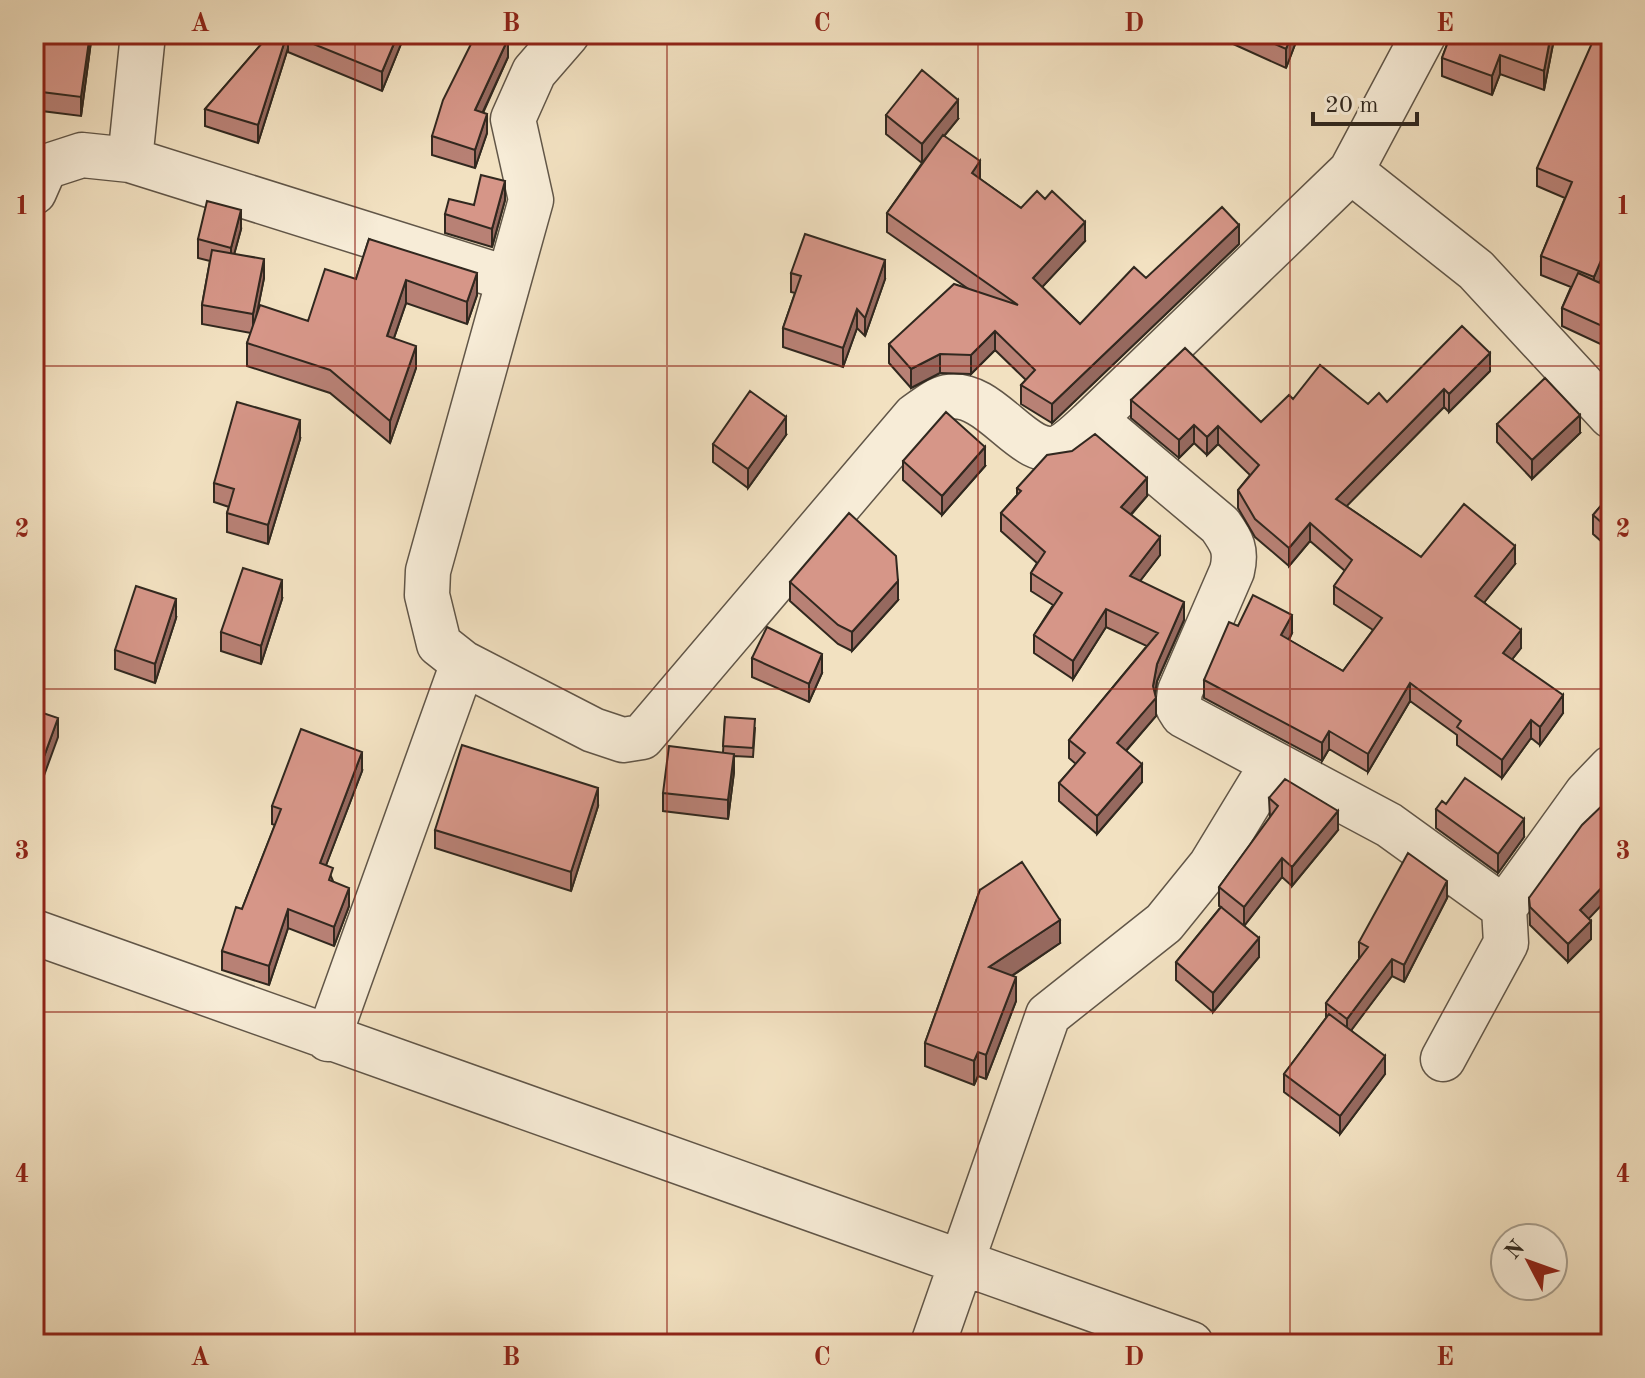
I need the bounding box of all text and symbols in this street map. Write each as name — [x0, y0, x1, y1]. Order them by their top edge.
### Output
text: A — [190, 11, 210, 37]
text: B — [502, 11, 520, 37]
text: C — [813, 11, 831, 37]
text: D — [1124, 11, 1144, 37]
text: E — [1436, 11, 1454, 37]
scale bar — [1313, 76, 1417, 126]
text: 20 m — [1325, 94, 1379, 118]
text: 1 — [14, 194, 30, 220]
text: 1 — [1615, 194, 1631, 220]
text: 2 — [14, 517, 30, 543]
text: 2 — [1615, 517, 1631, 543]
text: 3 — [14, 839, 30, 865]
text: 3 — [1615, 839, 1631, 865]
text: 4 — [14, 1162, 30, 1188]
text: 4 — [1615, 1162, 1631, 1188]
north arrow — [1489, 1222, 1569, 1302]
text: N — [1502, 1236, 1529, 1264]
text: A — [190, 1345, 210, 1371]
text: B — [502, 1345, 520, 1371]
text: C — [813, 1345, 831, 1371]
text: D — [1124, 1345, 1144, 1371]
text: E — [1436, 1345, 1454, 1371]

